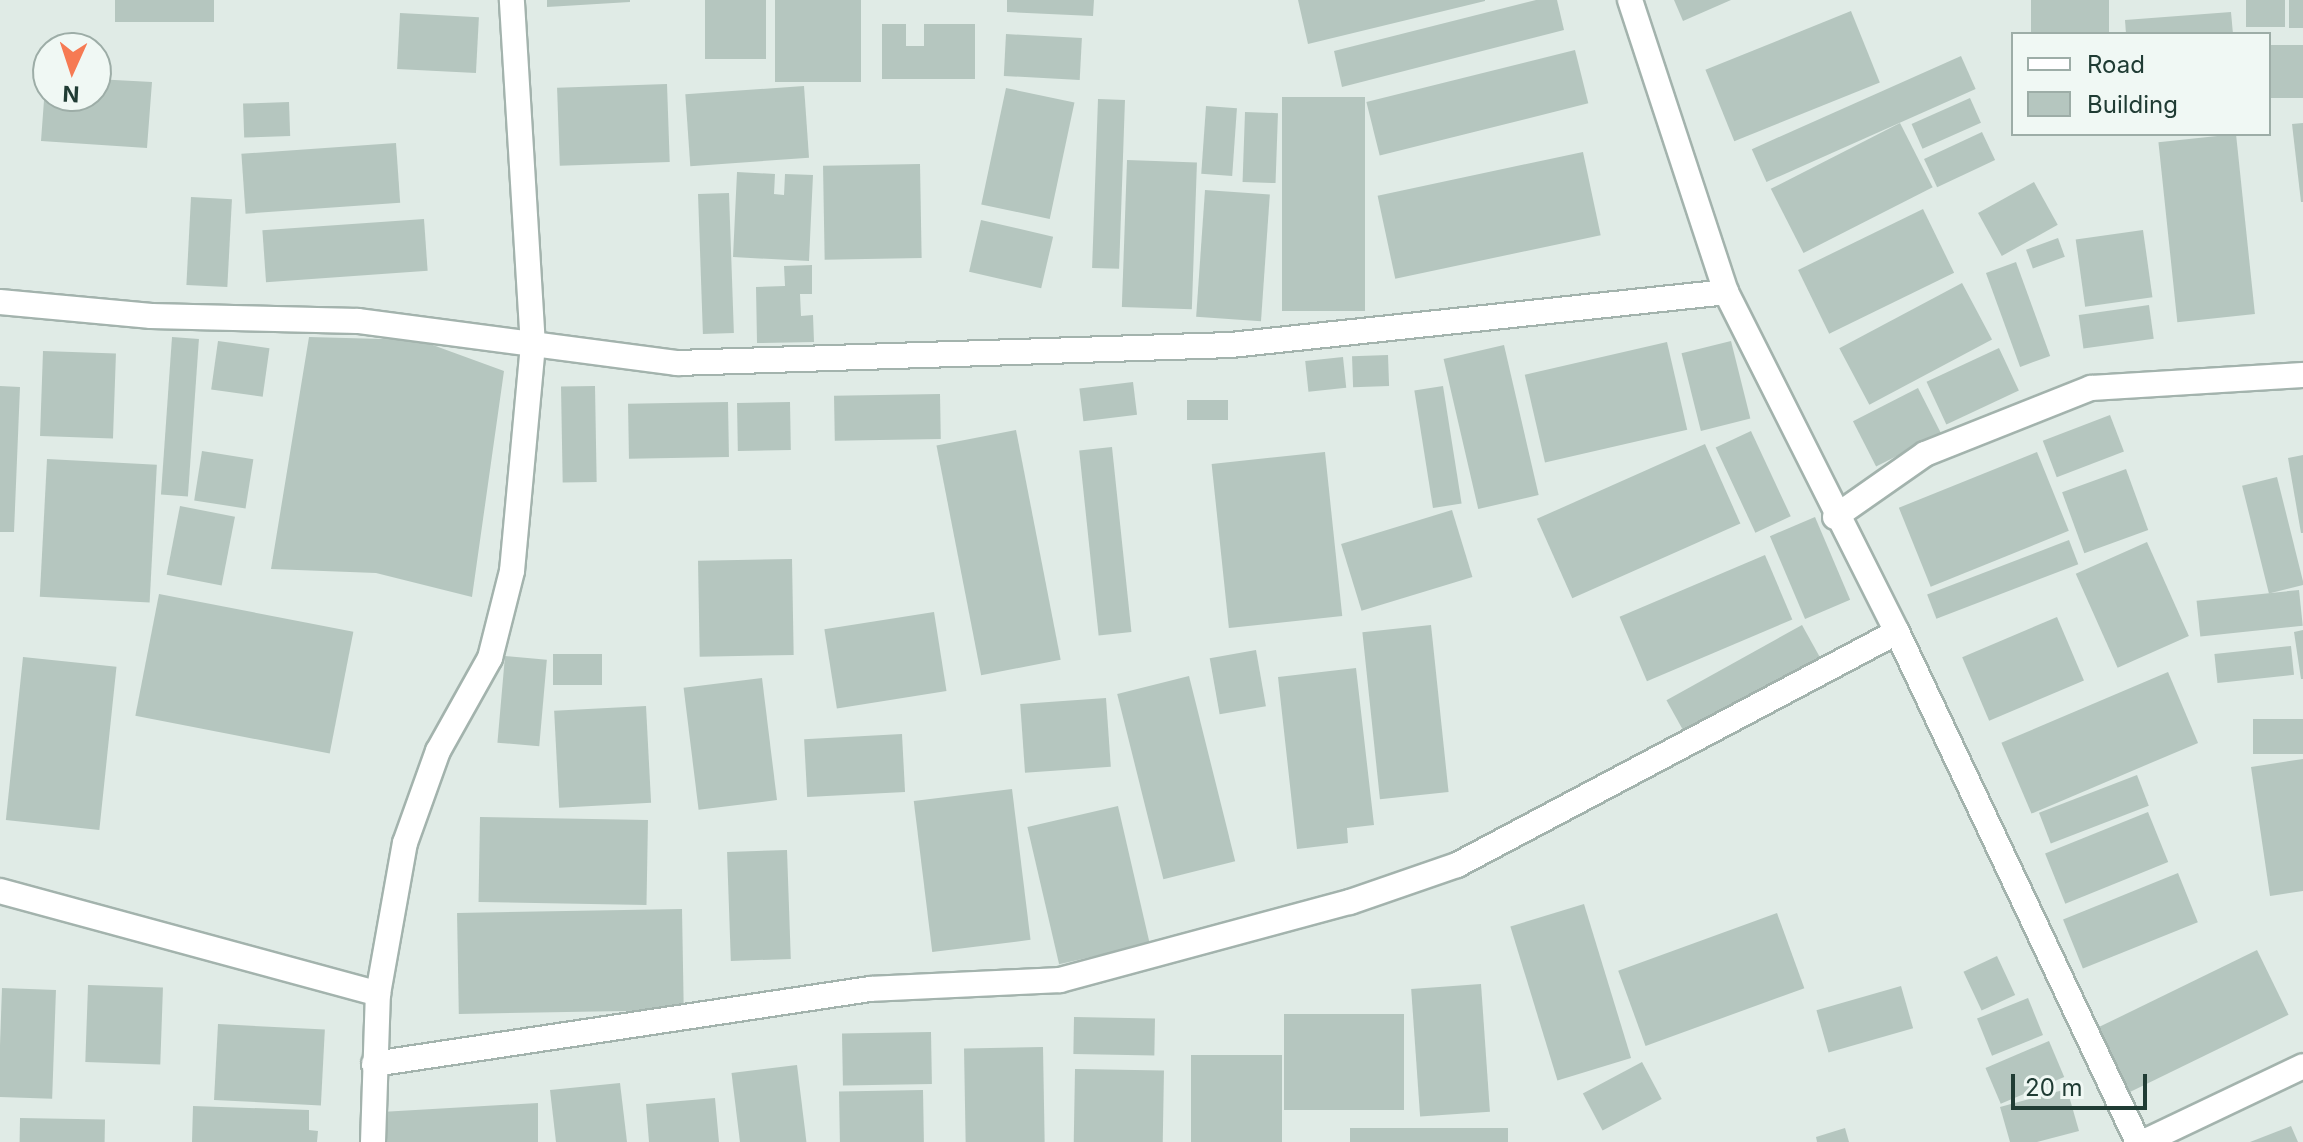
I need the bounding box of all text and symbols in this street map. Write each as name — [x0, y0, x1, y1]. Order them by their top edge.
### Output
north arrow — [32, 32, 112, 112]
legend — [2011, 32, 2271, 136]
text: Road — [2087, 50, 2145, 79]
text: N — [62, 81, 80, 107]
text: Building — [2087, 90, 2178, 119]
scale bar — [2015, 1058, 2151, 1108]
text: 20 m — [2025, 1073, 2083, 1102]

